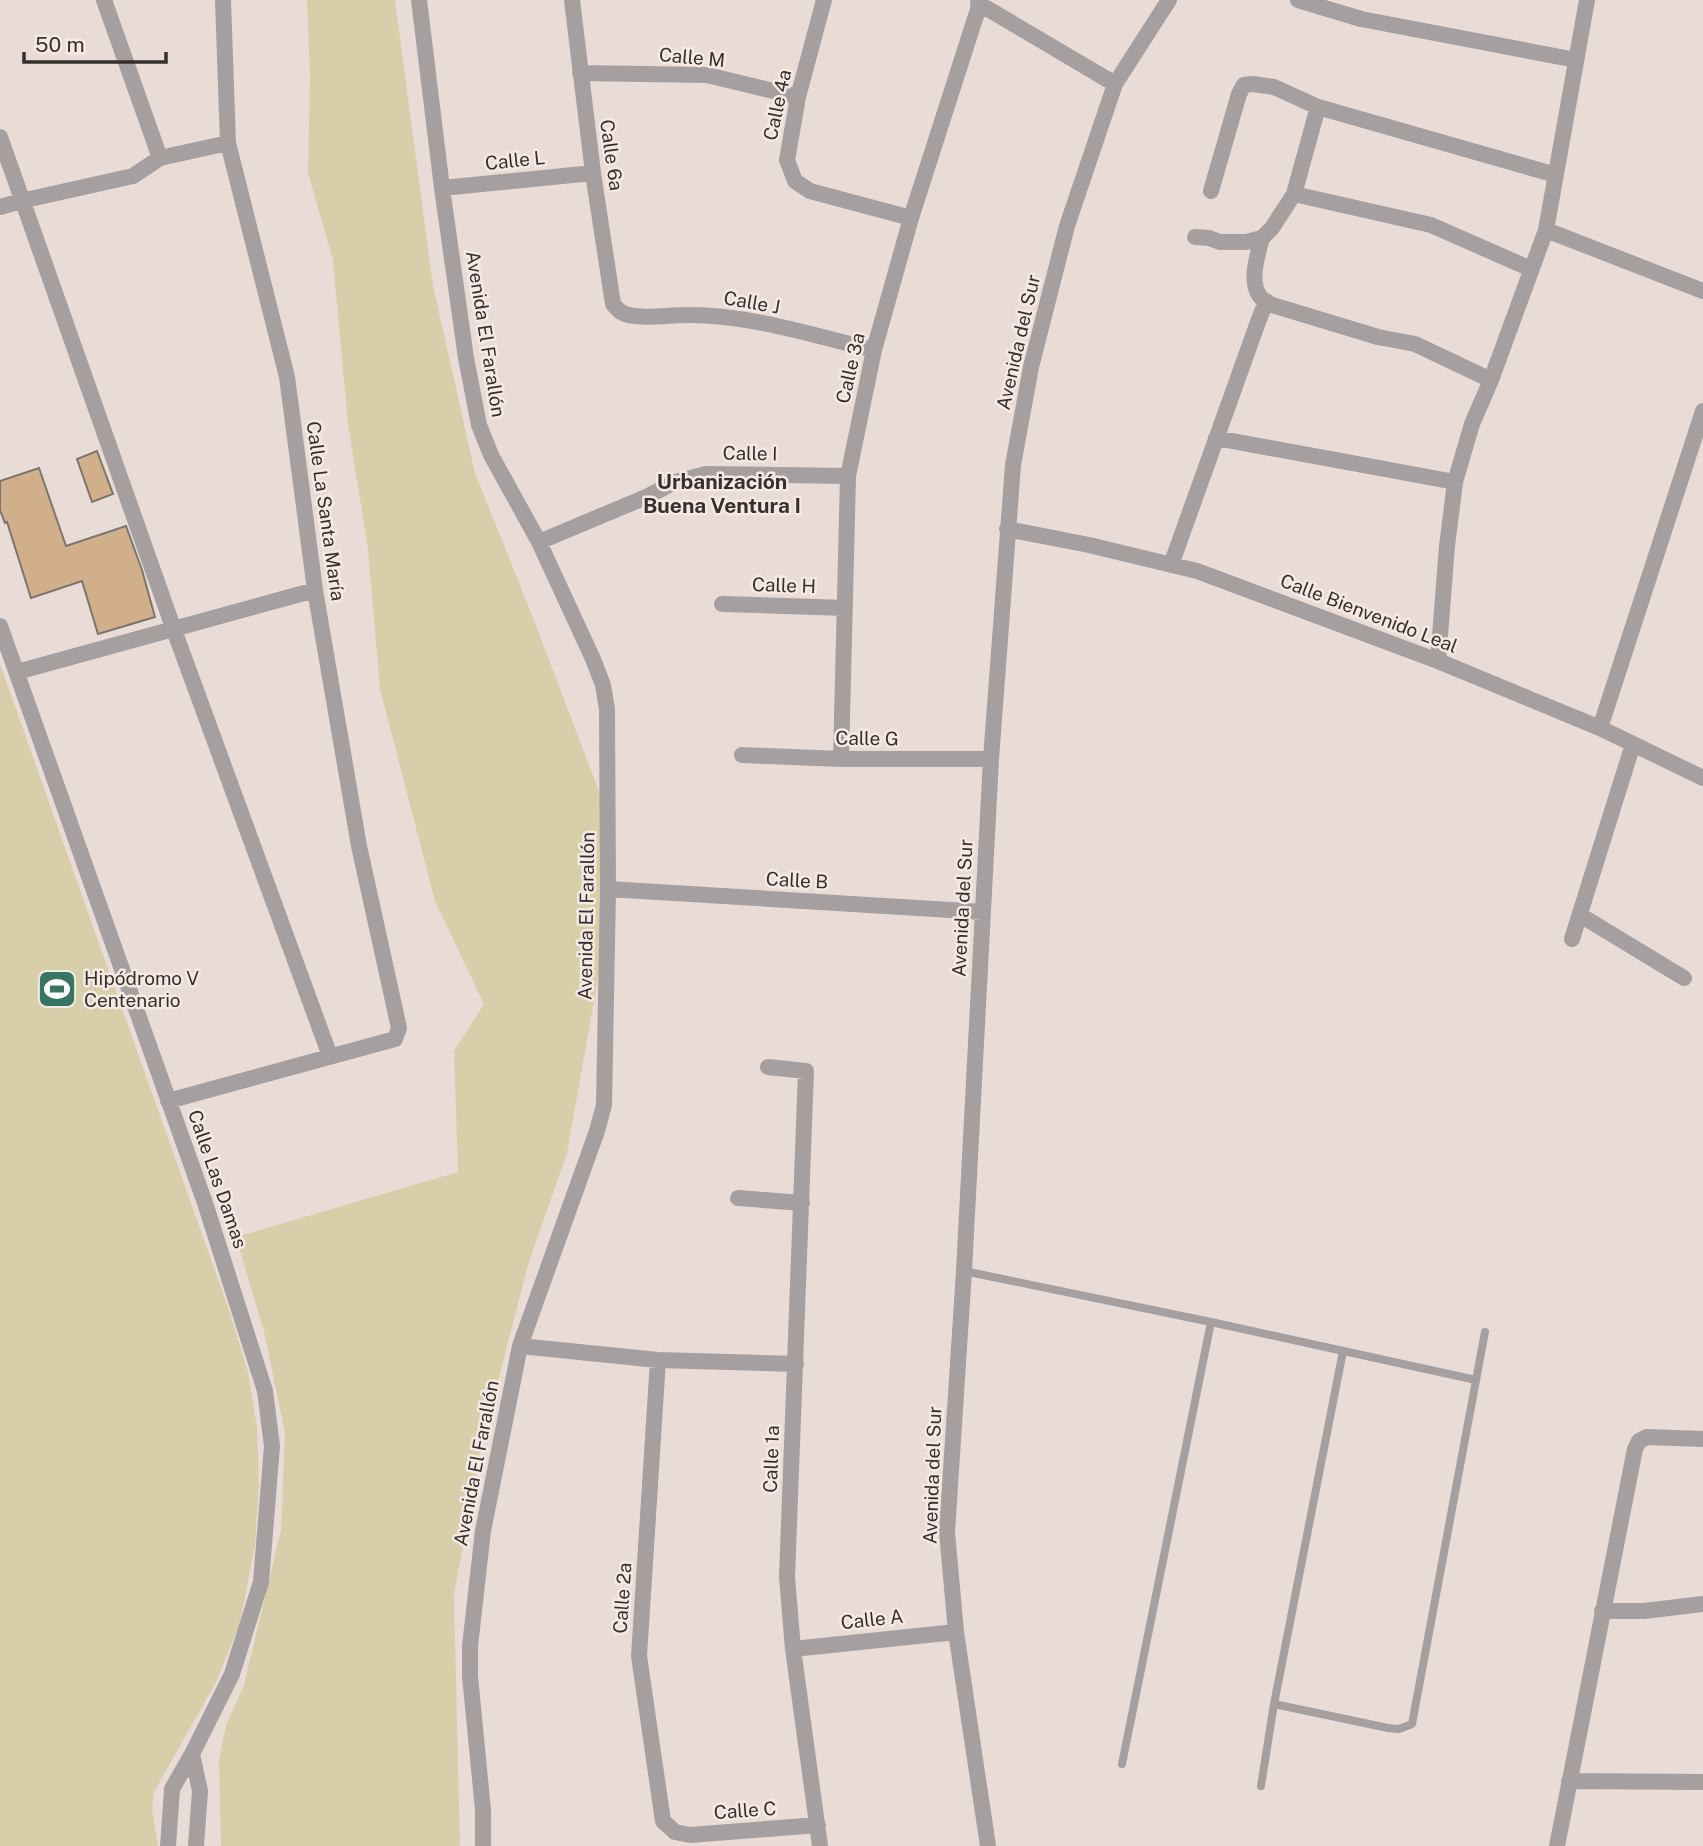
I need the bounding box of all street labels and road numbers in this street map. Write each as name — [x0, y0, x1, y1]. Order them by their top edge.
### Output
street label: Calle M — [658, 43, 726, 71]
street label: Calle 4a — [759, 68, 795, 142]
street label: Calle 6a — [596, 118, 628, 192]
street label: Calle L — [484, 146, 546, 174]
street label: Avenida El Farallón — [462, 249, 510, 419]
street label: Avenida del Sur — [992, 272, 1044, 412]
street label: Calle J — [722, 286, 782, 318]
street label: Calle 3a — [831, 330, 869, 406]
street label: Calle La Santa María — [302, 420, 350, 602]
street label: Calle I — [722, 442, 778, 464]
street label: Calle Bienvenido Leal — [1277, 569, 1461, 657]
street label: Calle H — [752, 573, 816, 597]
street label: Calle G — [835, 726, 899, 750]
street label: Avenida El Farallón — [574, 832, 598, 1000]
street label: Avenida del Sur — [947, 838, 977, 978]
street label: Calle B — [765, 867, 829, 893]
street label: Calle Las Damas — [184, 1107, 252, 1251]
street label: Avenida El Farallón — [449, 1378, 503, 1548]
street label: Avenida del Sur — [919, 1406, 945, 1544]
street label: Calle 1a — [759, 1425, 783, 1493]
street label: Calle 2a — [609, 1562, 635, 1634]
street label: Calle A — [840, 1605, 904, 1633]
street label: Calle C — [713, 1797, 777, 1823]

